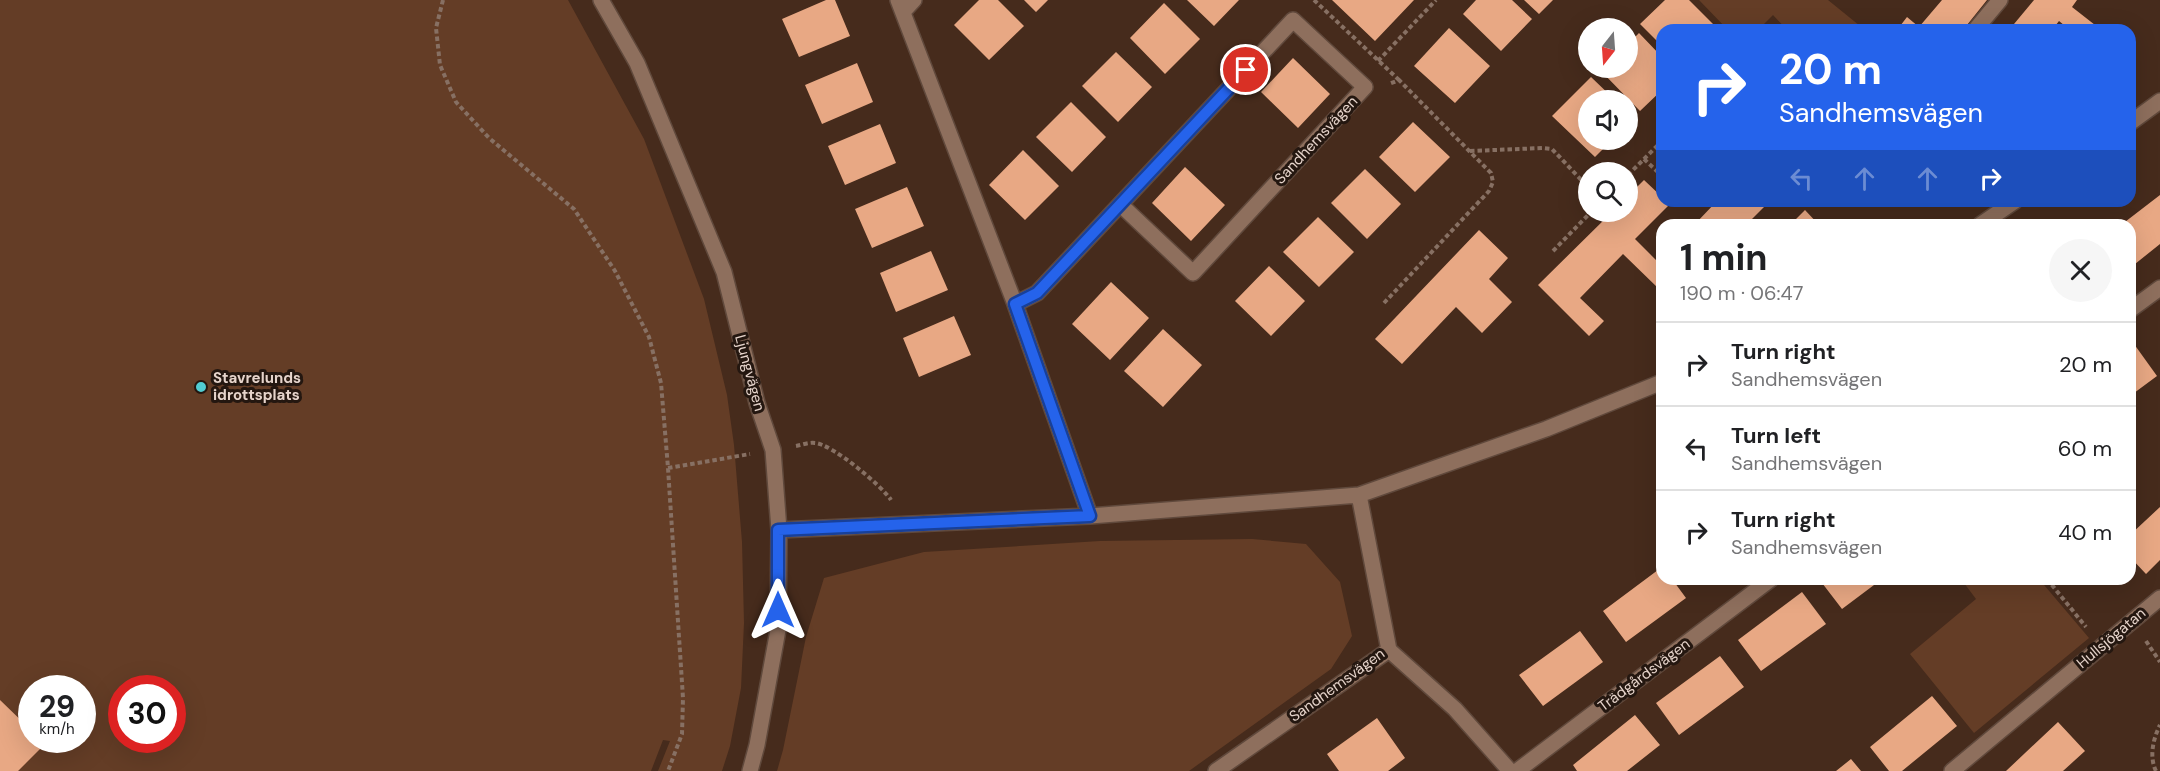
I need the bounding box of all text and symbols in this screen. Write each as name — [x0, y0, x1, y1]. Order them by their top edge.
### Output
north arrow — [1578, 18, 1638, 78]
map controls — [1578, 18, 1638, 222]
text: 20 m — [1779, 42, 1882, 97]
pin — [1220, 44, 1271, 95]
icon: right — [1680, 48, 1758, 126]
icon: arrive — [1229, 53, 1262, 86]
button: sound — [1578, 90, 1638, 150]
street label: Sandhemsvägen — [1270, 92, 1362, 188]
text: Sandhemsvägen — [1779, 95, 1983, 130]
button: search — [1578, 162, 1638, 222]
icon: left — [1785, 162, 1818, 195]
icon: ahead — [1848, 162, 1881, 195]
icon: ahead — [1911, 162, 1944, 195]
icon: right — [1974, 162, 2007, 195]
text: 1 min — [1680, 234, 1768, 281]
button: close — [2049, 239, 2112, 302]
text: 190 m · 06:47 — [1680, 280, 1803, 306]
street label: Ljungvägen — [730, 333, 770, 413]
text: Turn right — [1731, 337, 1836, 366]
icon: right — [1680, 348, 1713, 381]
text: 20 m — [2059, 350, 2112, 379]
text: Sandhemsvägen — [1731, 366, 1882, 392]
place label: Stavrelunds idrottsplats — [213, 368, 301, 405]
marker: Stavrelunds idrottsplats — [194, 380, 208, 394]
text: Turn left — [1731, 421, 1821, 450]
icon: left — [1680, 432, 1713, 465]
text: 60 m — [2058, 434, 2112, 463]
text: Sandhemsvägen — [1731, 450, 1882, 476]
text: Turn right — [1731, 505, 1836, 534]
icon: right — [1680, 516, 1713, 549]
text: 40 m — [2058, 518, 2112, 547]
text: Sandhemsvägen — [1731, 534, 1882, 560]
position arrow — [746, 578, 810, 642]
street label: Hullsjögatan — [2072, 603, 2150, 673]
street label: Trädgårdsvägen — [1594, 634, 1694, 716]
street label: Sandhemsvägen — [1285, 644, 1389, 726]
speed limit sign: 30 — [108, 675, 186, 753]
text: 29 — [39, 687, 75, 726]
text: km/h — [39, 719, 75, 739]

